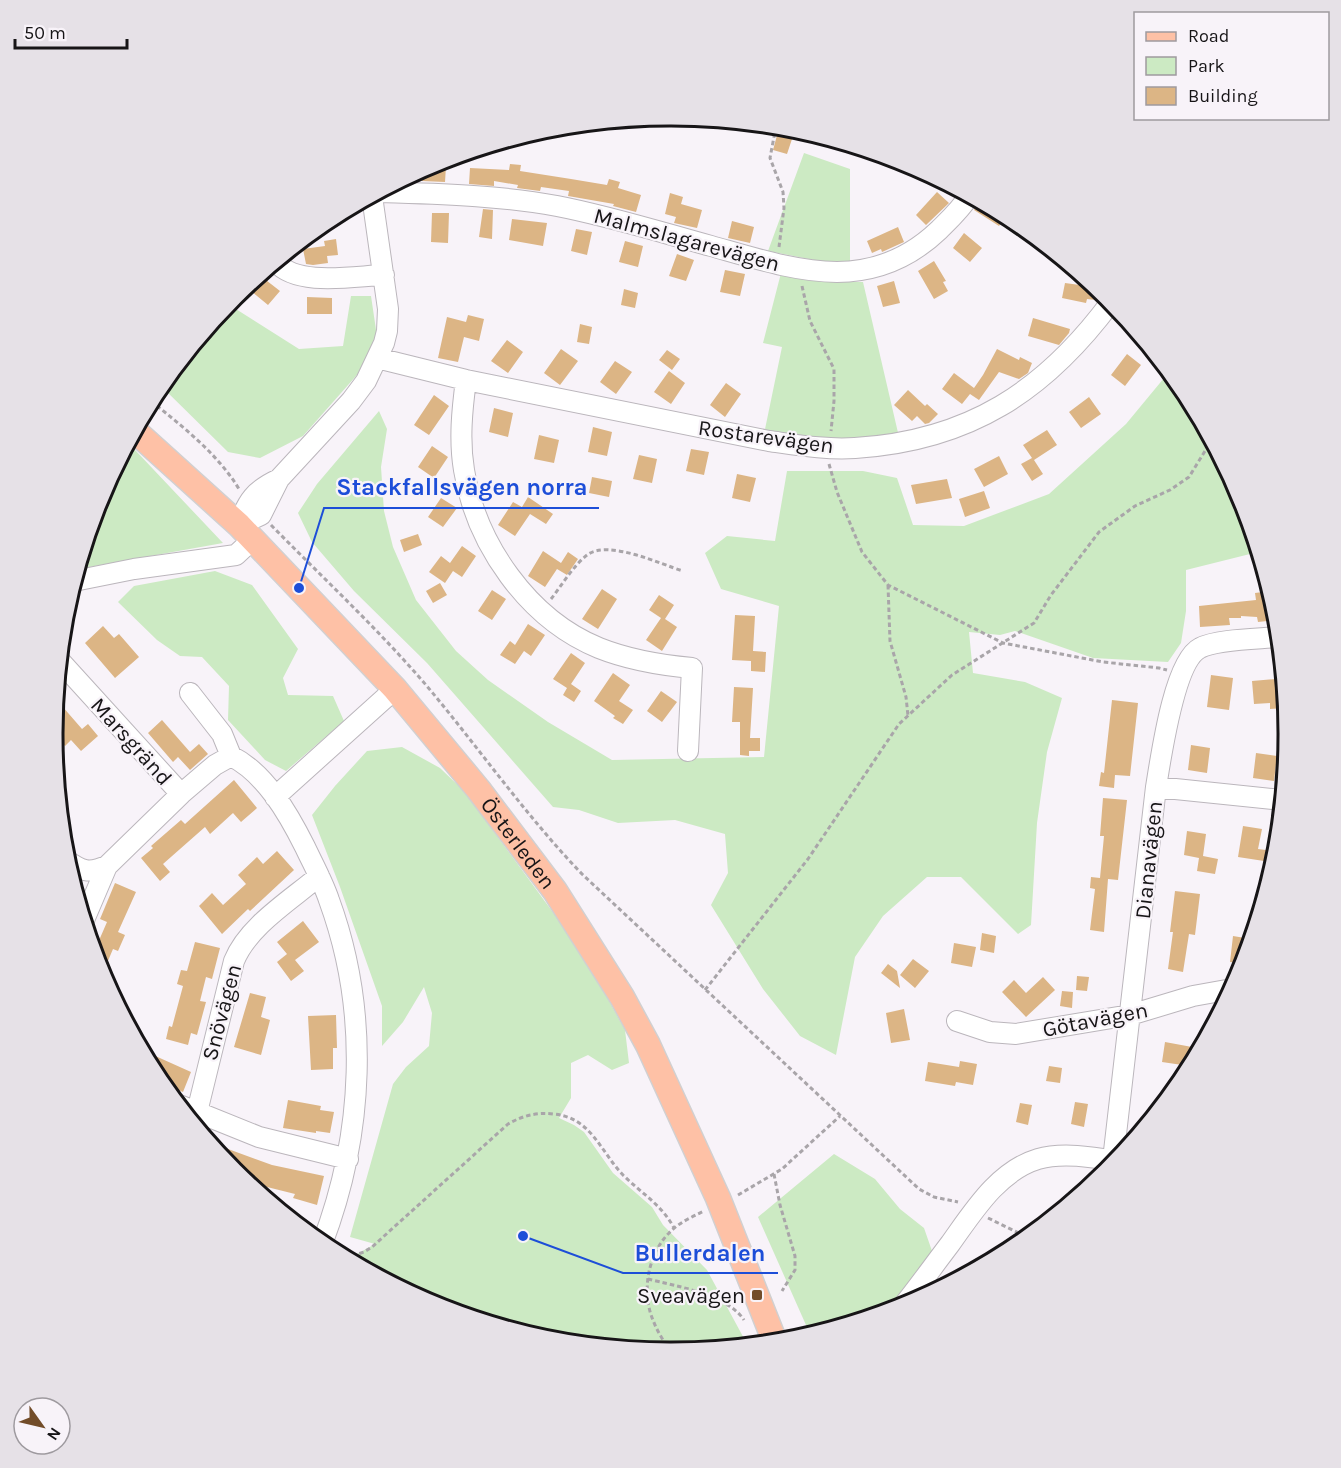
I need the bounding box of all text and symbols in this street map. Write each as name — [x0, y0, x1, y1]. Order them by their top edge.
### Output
scale bar — [15, 12, 128, 50]
legend — [1134, 12, 1329, 120]
text: 50 m — [24, 22, 66, 44]
text: Road — [1188, 25, 1229, 47]
text: Park — [1188, 55, 1225, 77]
text: Building — [1188, 85, 1258, 107]
street label: Malmslagarevägen — [591, 203, 782, 277]
street label: Rostarevägen — [696, 415, 835, 459]
callout: Stackfallsvägen norra — [324, 466, 599, 508]
text: Stackfallsvägen norra — [336, 473, 588, 501]
street label: Marsgränd — [85, 692, 177, 791]
street label: Österleden — [475, 792, 561, 895]
street label: Dianavägen — [1130, 800, 1168, 921]
street label: Snövägen — [197, 961, 247, 1063]
street label: Götavägen — [1040, 997, 1150, 1043]
callout: Bullerdalen — [623, 1231, 778, 1273]
text: Bullerdalen — [634, 1239, 766, 1267]
place label: Sveavägen — [637, 1283, 745, 1309]
marker: Sveavägen — [750, 1288, 764, 1302]
north arrow — [12, 1396, 72, 1456]
text: N — [43, 1424, 65, 1444]

